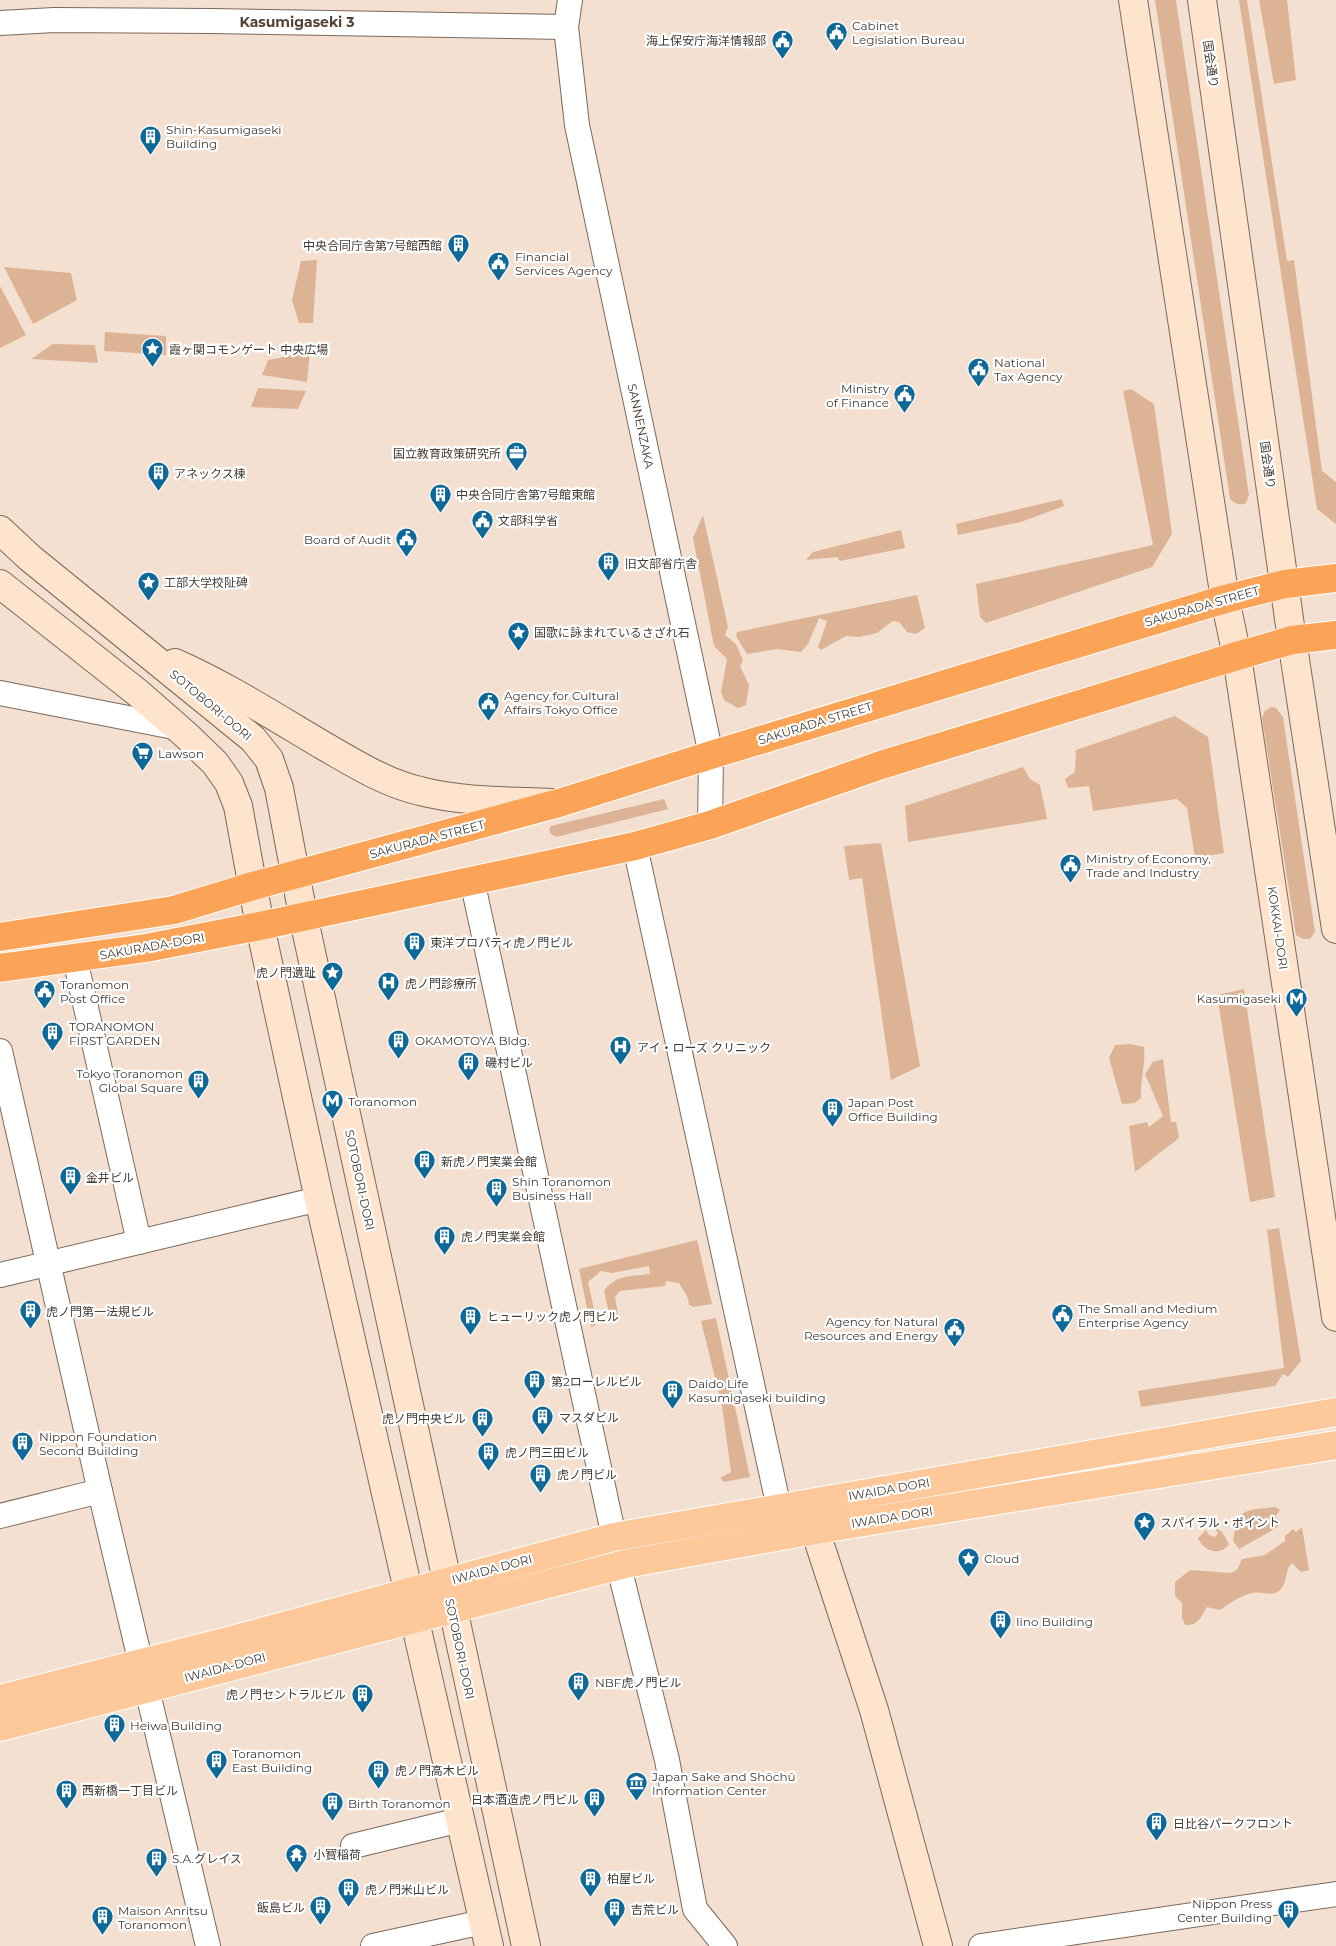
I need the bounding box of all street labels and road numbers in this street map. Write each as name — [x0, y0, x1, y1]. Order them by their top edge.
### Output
street label: 国会通り — [1200, 39, 1222, 89]
street label: SANNENZAKA — [625, 382, 657, 470]
street label: 国会通り — [1257, 440, 1279, 490]
street label: SAKURADA STREET — [1143, 582, 1261, 630]
street label: SOTOBORI-DORI — [167, 666, 255, 744]
street label: SAKURADA STREET — [756, 698, 874, 747]
street label: SAKURADA STREET — [368, 816, 486, 862]
street label: KOKKAI-DORI — [1265, 885, 1291, 971]
street label: SAKURADA-DORI — [98, 929, 206, 963]
street label: SOTOBORI-DORI — [342, 1128, 378, 1232]
street label: IWAIDA DORI — [847, 1474, 931, 1504]
street label: IWAIDA DORI — [850, 1503, 934, 1531]
street label: IWAIDA DORI — [450, 1551, 534, 1587]
street label: SOTOBORI-DORI — [442, 1597, 478, 1701]
street label: IWAIDA-DORI — [183, 1649, 267, 1685]

